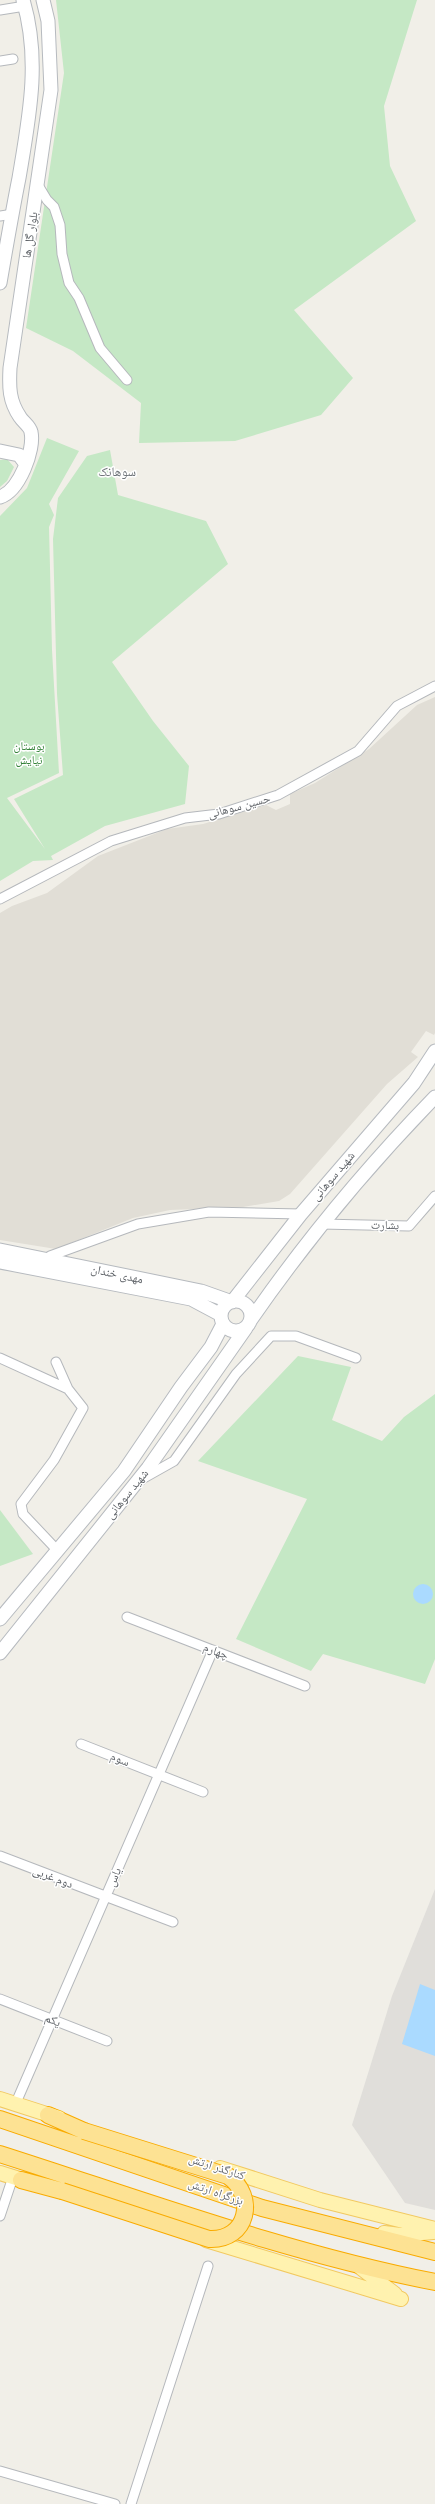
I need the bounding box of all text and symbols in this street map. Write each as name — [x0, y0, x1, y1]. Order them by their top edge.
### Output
street label: بلوار گل ها — [19, 211, 41, 259]
district label: سوهانک — [98, 464, 136, 480]
park label: بوستان نیایش — [13, 739, 45, 767]
street label: حسین سوهانی — [206, 791, 272, 821]
street label: شهید سوهانی — [308, 1149, 358, 1204]
street label: بشارت — [371, 1218, 399, 1233]
street label: مهدی خندان — [90, 1262, 144, 1286]
street label: شهید سوهانی — [103, 1466, 151, 1522]
street label: چهارم — [201, 1640, 231, 1663]
street label: سوم — [108, 1749, 132, 1770]
street label: دوم غربی — [30, 1863, 75, 1892]
street label: یاس — [104, 1865, 125, 1889]
street label: یکم — [43, 2011, 63, 2031]
street label: کنارگذر ارتش — [187, 2151, 247, 2183]
street label: بزرگراه ارتش — [186, 2176, 245, 2208]

